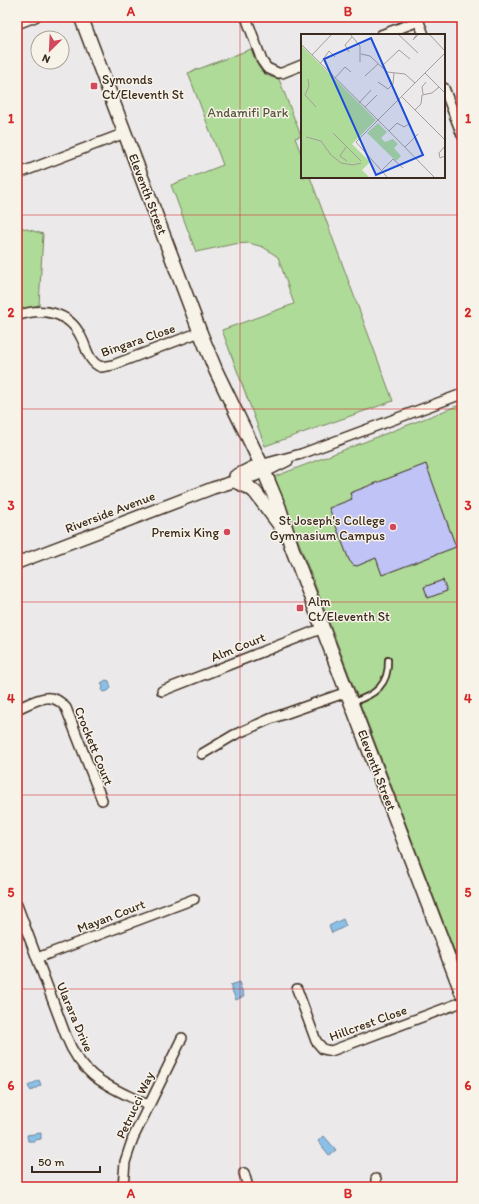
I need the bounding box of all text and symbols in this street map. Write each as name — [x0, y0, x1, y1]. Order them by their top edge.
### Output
text: A — [126, 4, 136, 19]
text: B — [344, 4, 353, 19]
north arrow — [30, 30, 70, 70]
inset map — [301, 34, 445, 178]
text: N — [40, 51, 52, 66]
place label: Symonds Ct/Eleventh St — [102, 72, 184, 102]
marker: Symonds Ct/Eleventh St — [89, 81, 99, 91]
park label: Andamifi Park — [208, 105, 289, 120]
text: 1 — [8, 111, 14, 126]
text: 1 — [465, 111, 471, 126]
street label: Eleventh Street — [126, 151, 170, 237]
text: 2 — [8, 305, 15, 320]
text: 2 — [465, 305, 472, 320]
street label: Bingara Close — [99, 320, 177, 360]
street label: Riverside Avenue — [63, 488, 157, 536]
text: 3 — [7, 498, 15, 513]
text: 3 — [464, 498, 472, 513]
place label: St Joseph's College Gymnasium Campus — [270, 513, 385, 543]
marker: St Joseph's College Gymnasium Campus — [388, 522, 398, 532]
place label: Premix King — [152, 525, 219, 540]
marker: Premix King — [222, 527, 232, 537]
place label: Alm Ct/Eleventh St — [308, 594, 390, 624]
marker: Alm Ct/Eleventh St — [295, 603, 305, 613]
street label: Alm Court — [209, 629, 268, 665]
text: 4 — [7, 691, 15, 706]
text: 4 — [464, 691, 472, 706]
street label: Crockett Court — [71, 705, 117, 788]
street label: Eleventh Street — [355, 727, 399, 813]
text: 5 — [8, 885, 15, 900]
text: 5 — [465, 885, 472, 900]
street label: Mayan Court — [75, 896, 147, 936]
street label: Ularara Drive — [54, 980, 96, 1054]
street label: Hillcrest Close — [327, 1002, 409, 1044]
street label: Petrucci Way — [113, 1069, 157, 1141]
text: 6 — [8, 1078, 15, 1093]
text: 6 — [465, 1078, 472, 1093]
scale bar — [32, 1148, 100, 1174]
text: 50 m — [38, 1155, 64, 1169]
text: A — [126, 1186, 136, 1201]
text: B — [344, 1186, 353, 1201]

